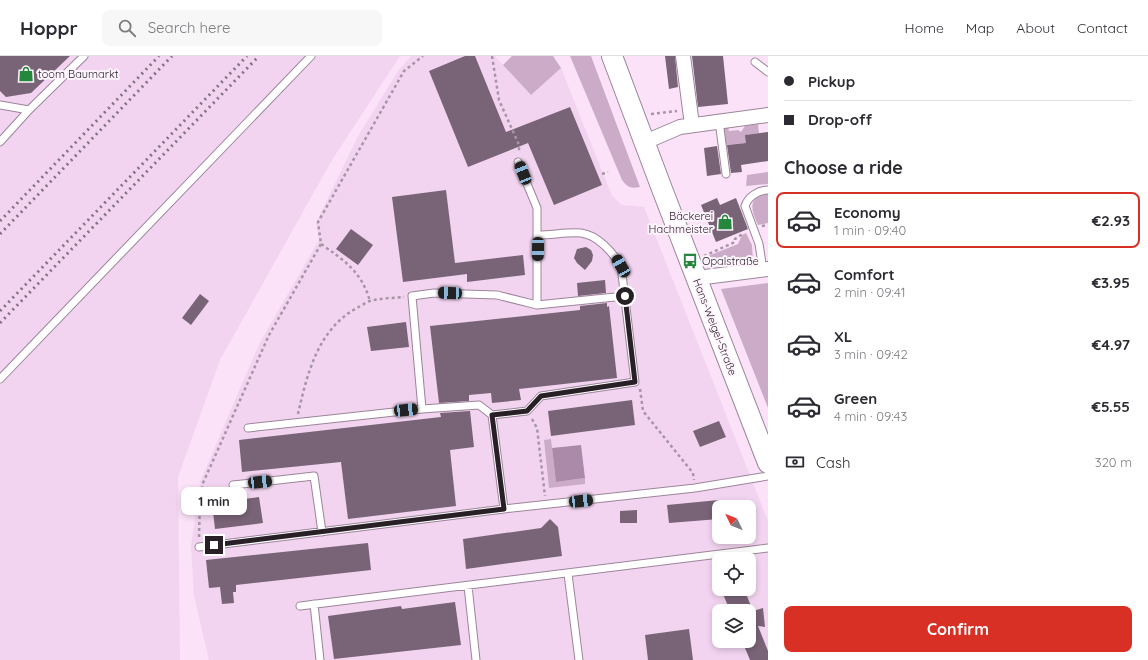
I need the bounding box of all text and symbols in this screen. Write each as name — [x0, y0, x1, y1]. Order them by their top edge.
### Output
search box — [102, 10, 382, 46]
text: Hoppr — [20, 16, 78, 40]
icon: search — [116, 17, 138, 39]
text: Search here — [148, 18, 230, 37]
text: Home — [905, 19, 944, 37]
text: Map — [966, 19, 994, 37]
text: About — [1016, 19, 1055, 37]
text: Contact — [1077, 19, 1128, 37]
shop icon: toom Baumarkt — [17, 65, 35, 83]
place label: toom Baumarkt — [38, 67, 119, 81]
text: Pickup — [808, 72, 855, 91]
text: Drop-off — [808, 110, 872, 129]
text: Choose a ride — [784, 156, 903, 179]
car — [513, 160, 533, 186]
icon: car — [786, 202, 822, 238]
text: Economy — [834, 203, 901, 222]
place label: Bäckerei Hachmeister — [649, 209, 714, 236]
text: €2.93 — [1092, 211, 1130, 230]
shop icon: Bäckerei Hachmeister — [716, 213, 734, 231]
text: 1 min · 09:40 — [834, 222, 906, 238]
car — [532, 237, 544, 261]
bus stop icon: Opalstraße — [681, 252, 699, 270]
car — [610, 253, 632, 279]
place label: Opalstraße — [702, 254, 759, 268]
icon: car — [786, 264, 822, 300]
text: Comfort — [834, 265, 895, 284]
text: €3.95 — [1092, 273, 1130, 292]
street label: Hans-Weigel-Straße — [690, 277, 740, 377]
text: 2 min · 09:41 — [834, 284, 906, 300]
car — [438, 287, 462, 299]
route start — [616, 287, 634, 305]
icon: car — [786, 326, 822, 362]
text: XL — [834, 327, 852, 346]
text: €4.97 — [1092, 335, 1130, 354]
text: 3 min · 09:42 — [834, 346, 908, 362]
icon: car — [786, 388, 822, 424]
text: Green — [834, 389, 877, 408]
text: €5.55 — [1092, 397, 1130, 416]
car — [393, 403, 419, 417]
text: 4 min · 09:43 — [834, 408, 907, 424]
icon: cash — [784, 451, 806, 473]
text: Cash — [816, 453, 850, 472]
text: 320 m — [1095, 454, 1132, 470]
car — [247, 475, 273, 489]
callout: 1 min — [181, 487, 247, 515]
text: 1 min — [198, 493, 230, 509]
car — [568, 494, 594, 508]
north arrow — [712, 500, 756, 544]
map controls — [712, 500, 756, 648]
route end — [205, 536, 223, 554]
button: locate — [712, 552, 756, 596]
button: layers — [712, 604, 756, 648]
button: Confirm — [784, 606, 1132, 652]

